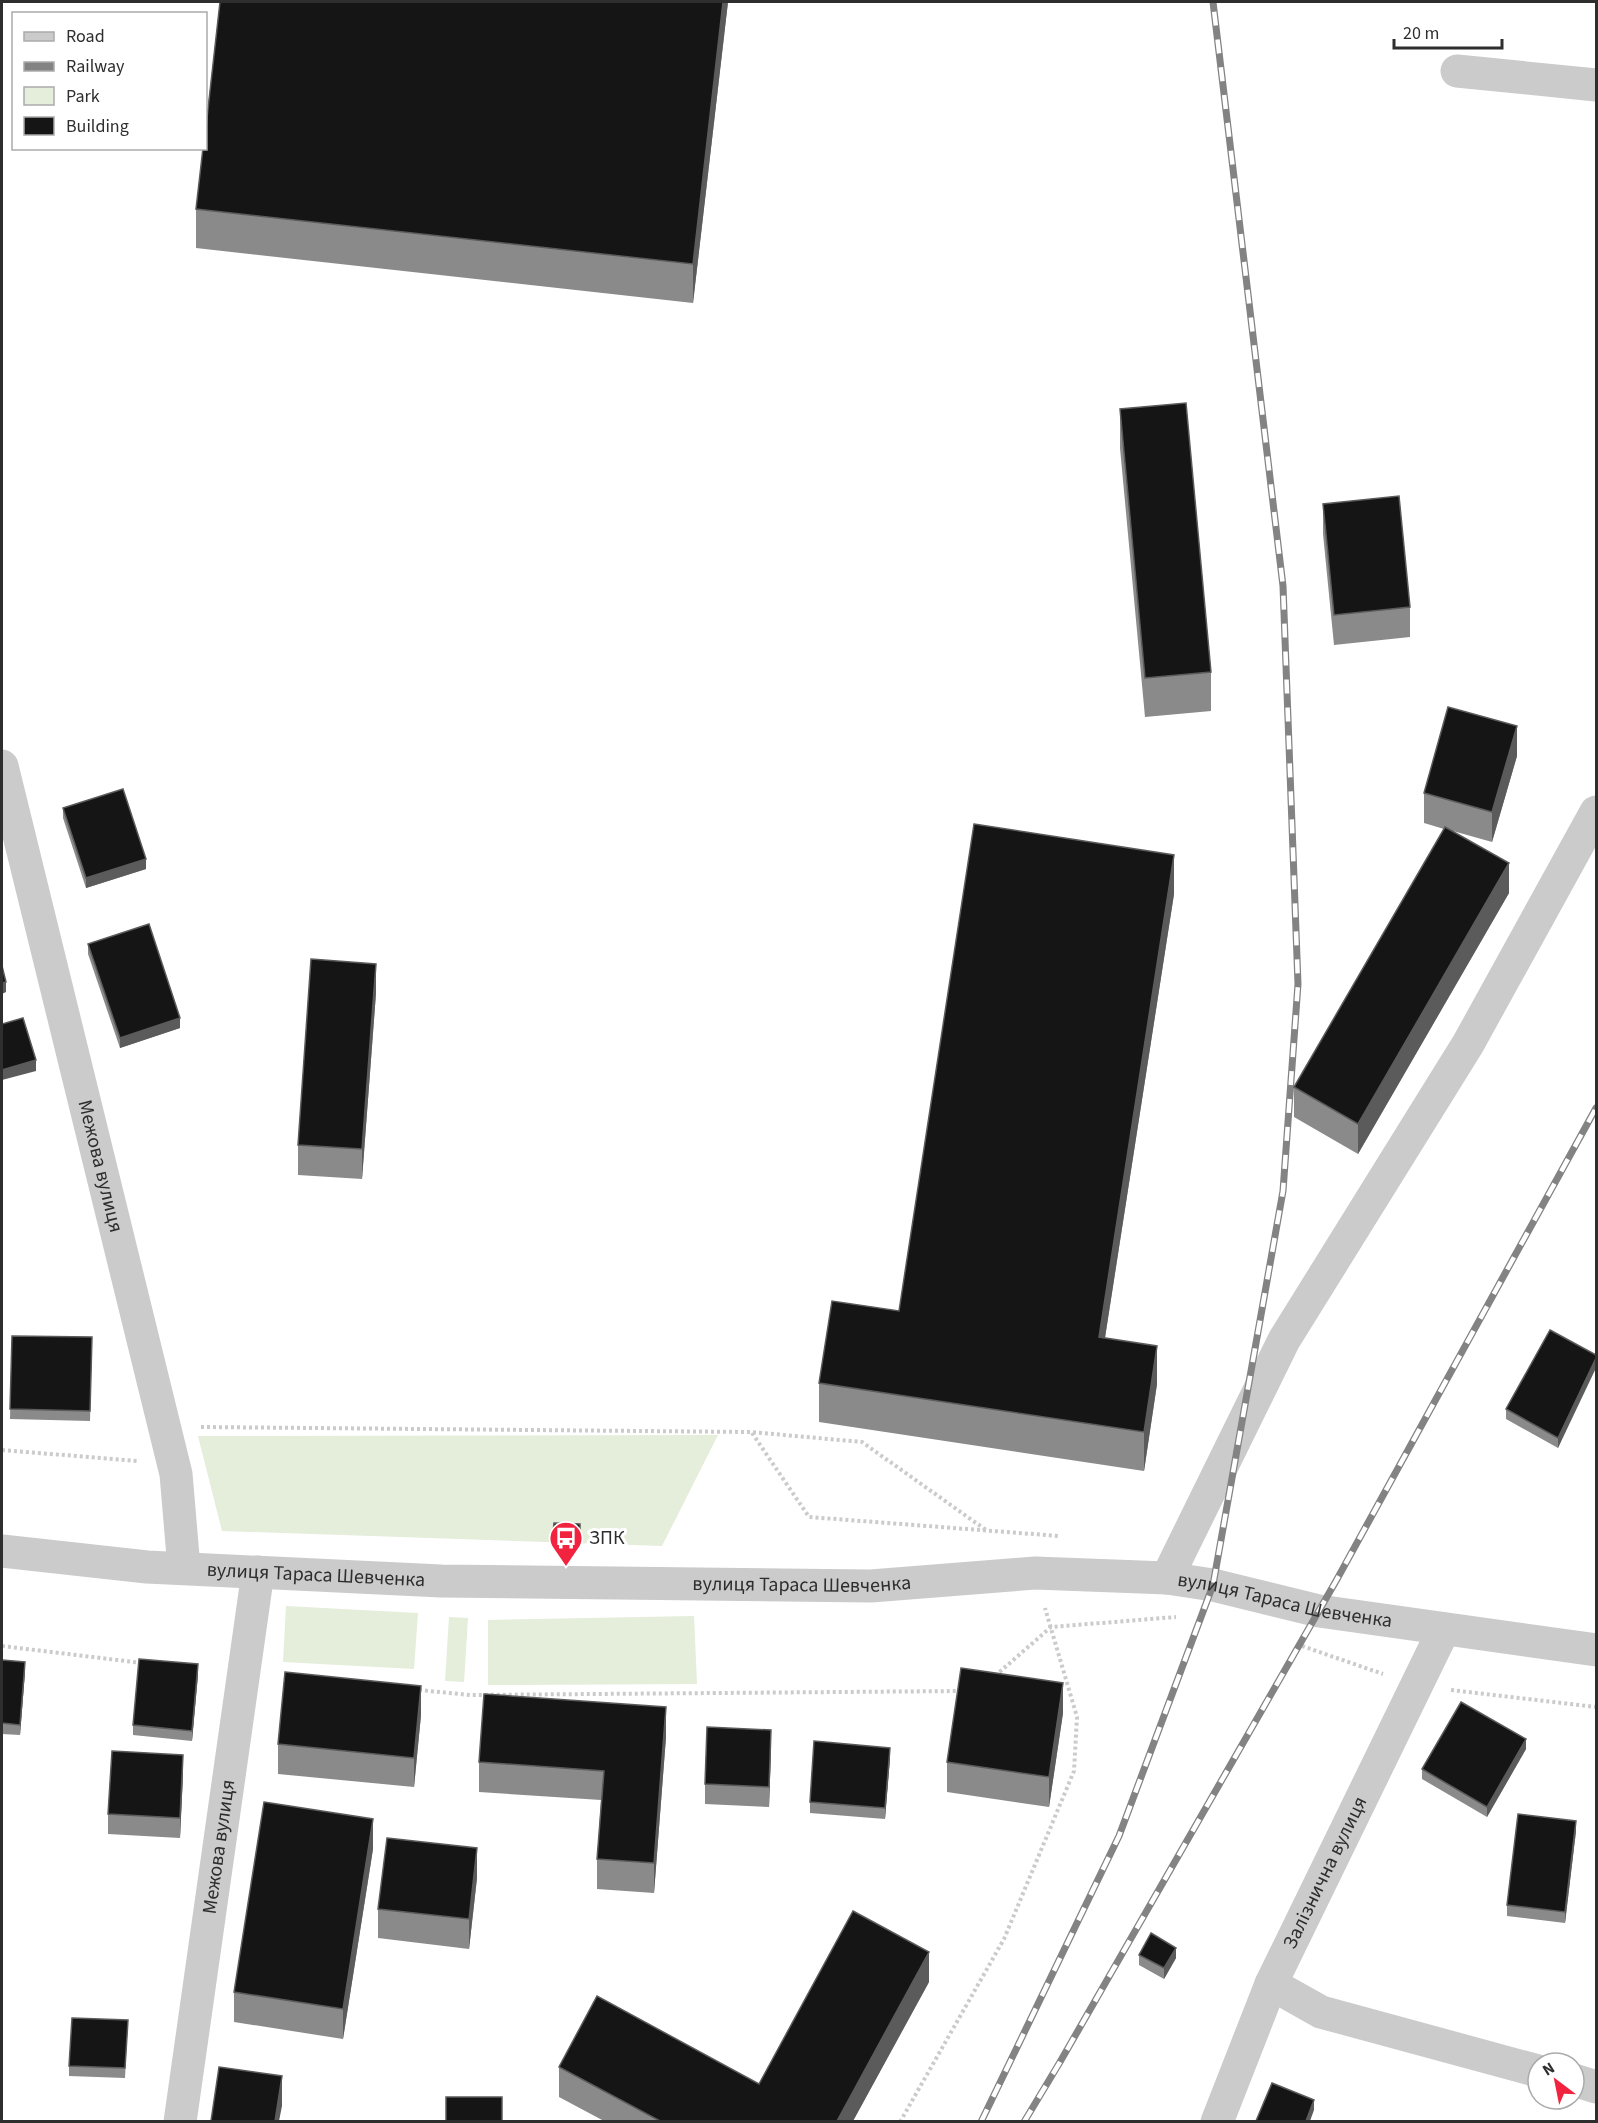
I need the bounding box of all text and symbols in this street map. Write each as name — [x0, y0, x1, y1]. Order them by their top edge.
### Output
legend — [12, 12, 207, 150]
scale bar — [1394, 12, 1502, 50]
text: 20 m — [1403, 21, 1439, 46]
text: Road — [66, 24, 105, 49]
text: Railway — [66, 54, 125, 79]
text: Park — [66, 84, 100, 109]
text: Building — [66, 114, 129, 139]
street label: Межова вулиця — [71, 1097, 130, 1235]
bus stop icon: ЗПК — [548, 1520, 584, 1567]
place label: ЗПК — [589, 1524, 625, 1552]
street label: вулиця Тараса Шевченка — [206, 1556, 426, 1594]
street label: вулиця Тараса Шевченка — [1176, 1566, 1394, 1635]
street label: вулиця Тараса Шевченка — [692, 1569, 912, 1600]
street label: Межова вулиця — [196, 1778, 242, 1916]
street label: Залізнична вулиця — [1276, 1792, 1374, 1954]
north arrow — [1526, 2051, 1586, 2111]
text: N — [1538, 2057, 1559, 2081]

